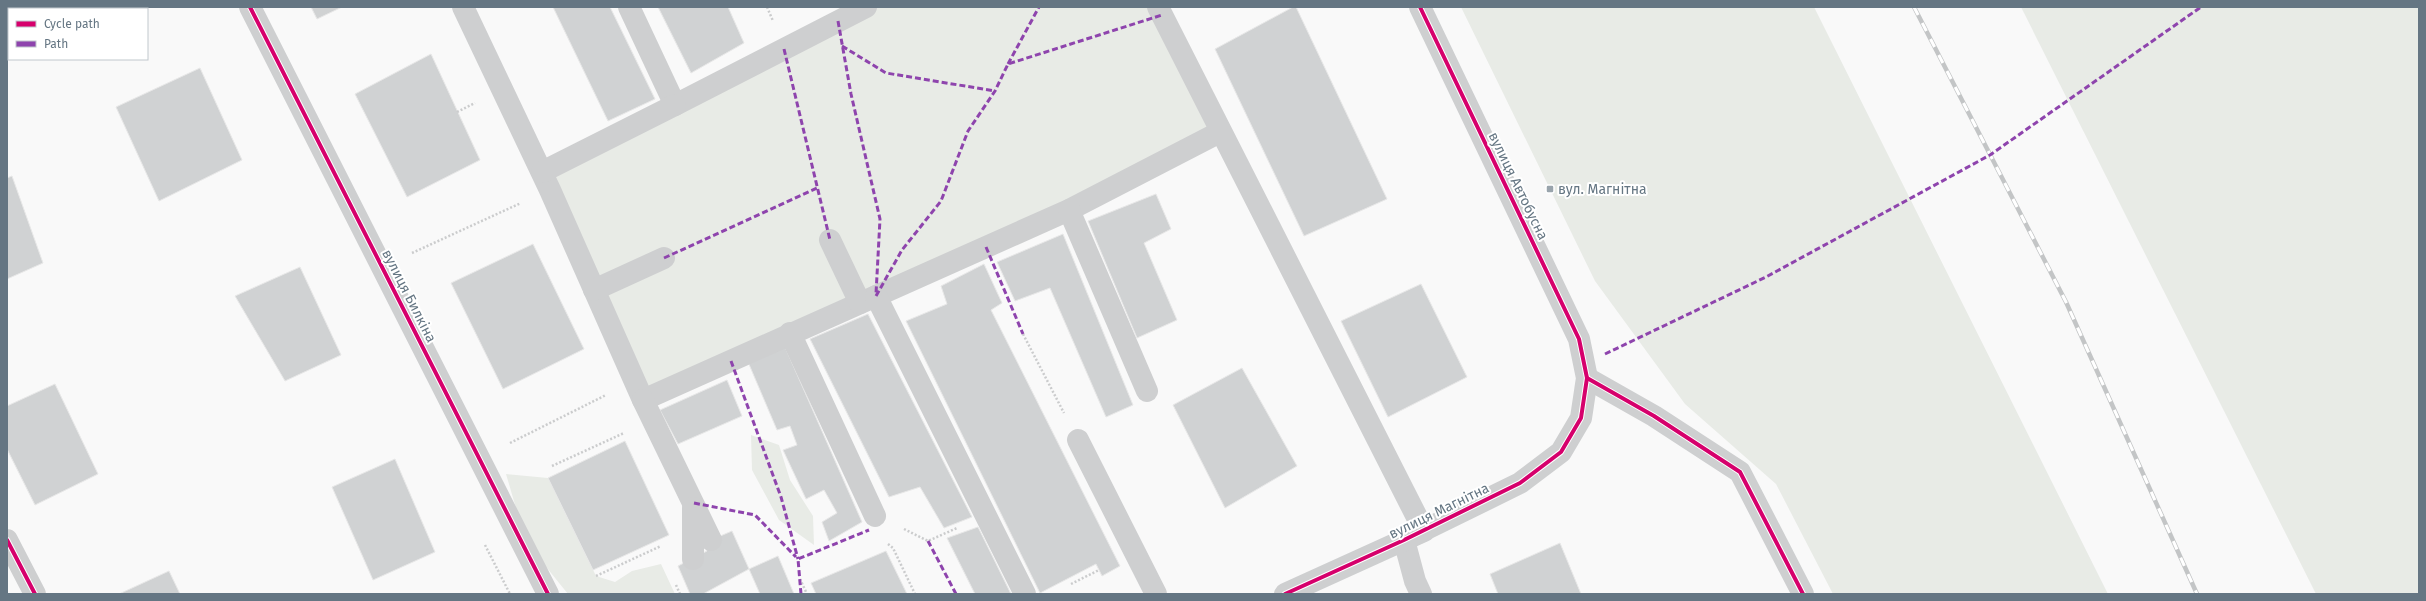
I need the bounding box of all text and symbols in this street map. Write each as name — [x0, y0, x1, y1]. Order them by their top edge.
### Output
legend — [8, 8, 148, 60]
text: Cycle path — [44, 17, 100, 31]
text: Path — [44, 37, 68, 51]
street label: вулиця Автобусна — [1485, 129, 1551, 243]
place label: вул. Магнітна — [1558, 181, 1647, 198]
marker: вул. Магнітна — [1545, 184, 1555, 194]
street label: вулиця Билкіна — [378, 247, 440, 345]
street label: вулиця Магнітна — [1386, 479, 1492, 543]

